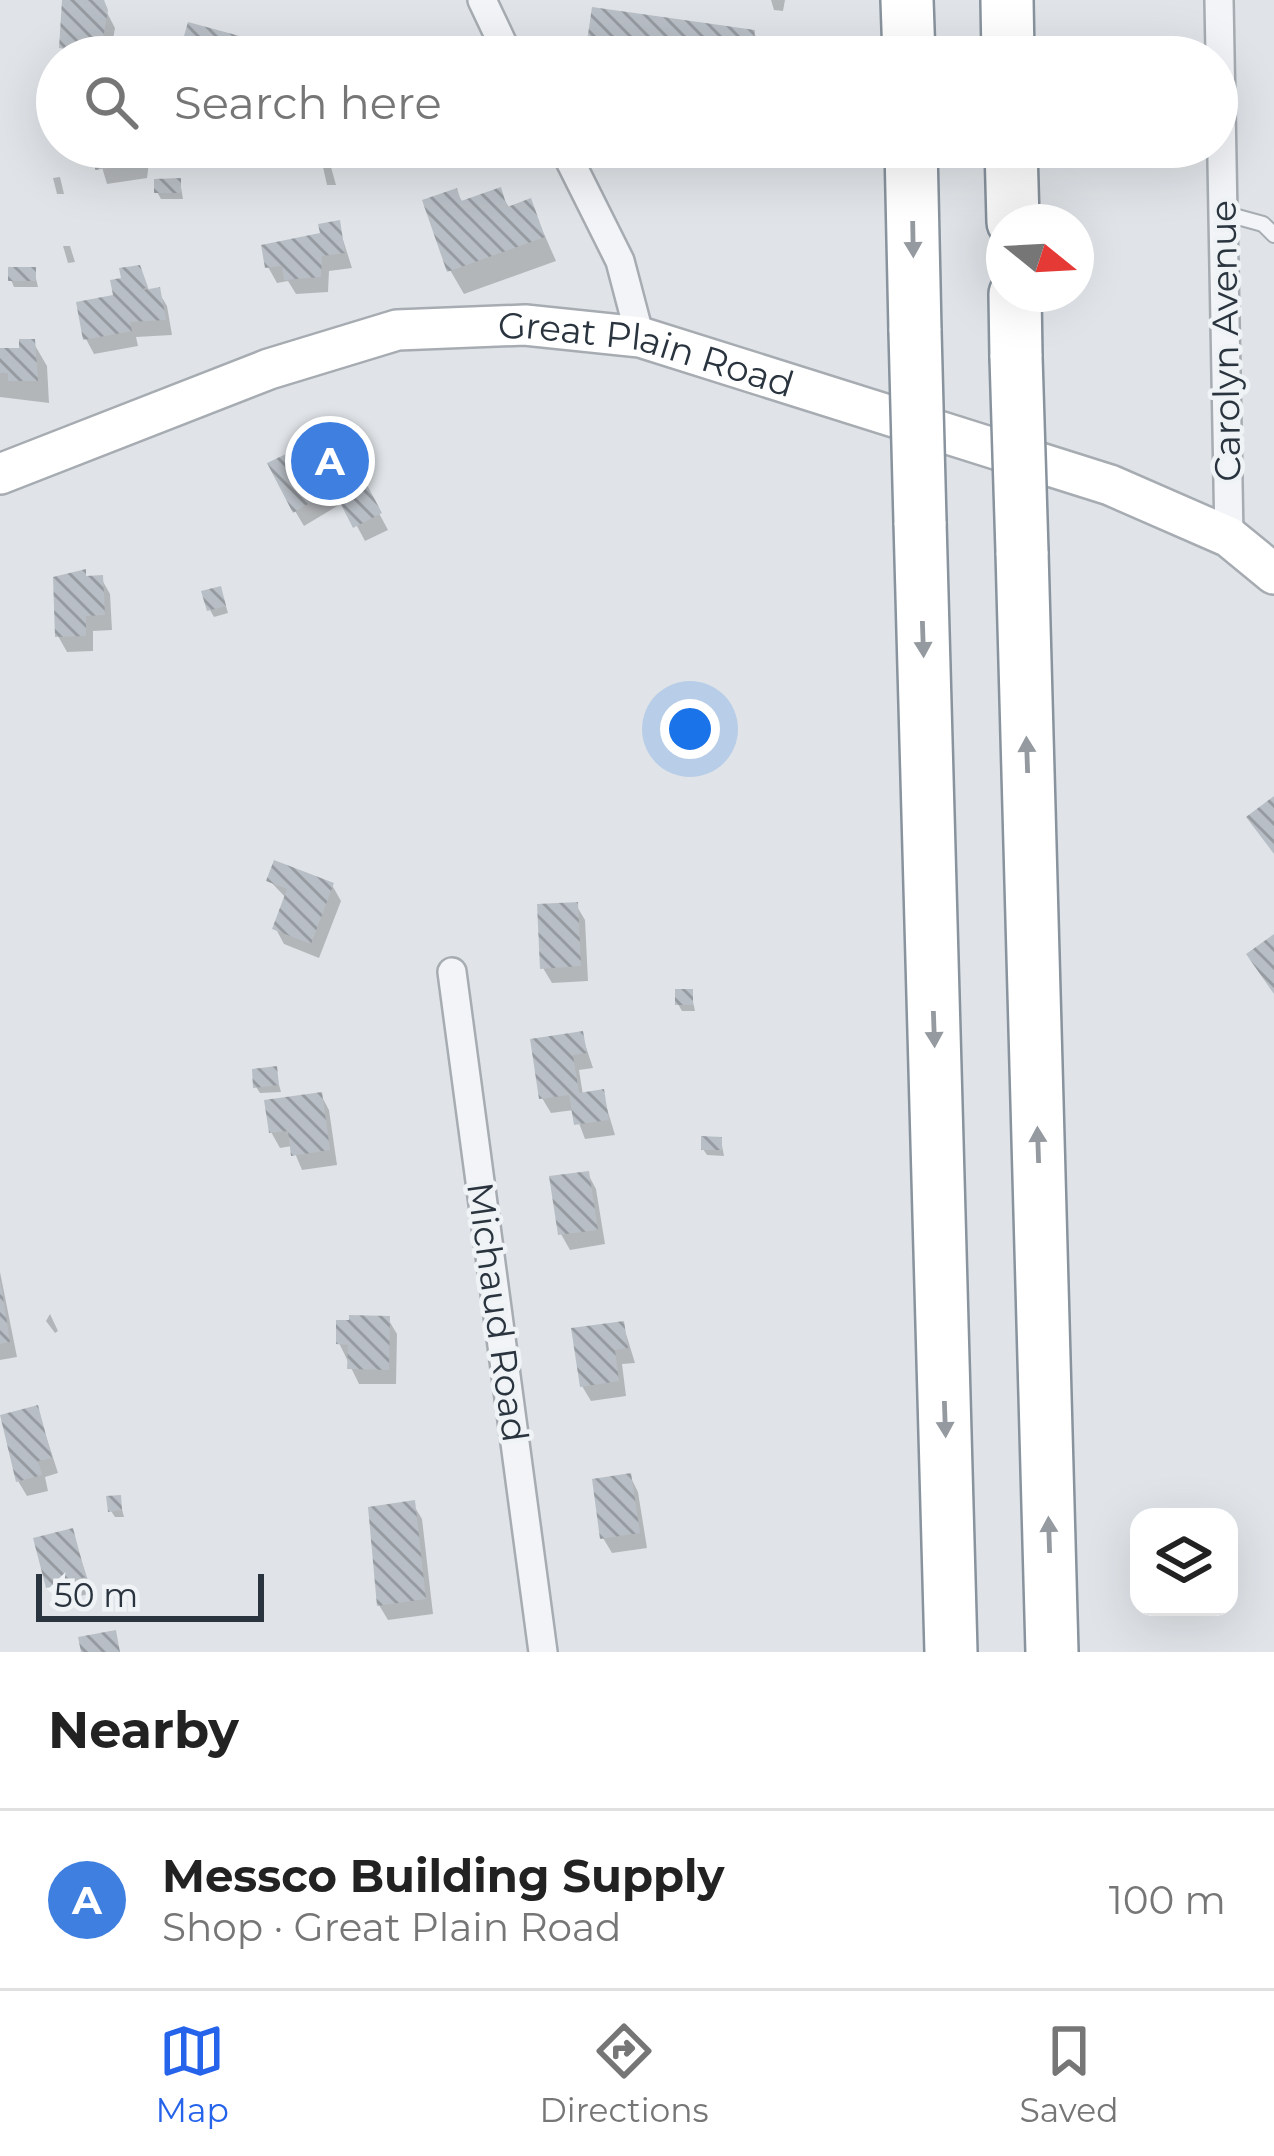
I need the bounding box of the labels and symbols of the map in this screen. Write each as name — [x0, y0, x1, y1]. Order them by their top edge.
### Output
street label: Carolyn Avenue — [1201, 200, 1249, 482]
north arrow — [986, 204, 1094, 312]
one-way arrow — [903, 221, 922, 259]
street label: Great Plain Road — [497, 303, 799, 406]
pin: A — [291, 416, 369, 506]
one-way arrow — [914, 621, 933, 659]
your location — [660, 699, 720, 759]
one-way arrow — [1018, 735, 1037, 773]
one-way arrow — [925, 1011, 944, 1049]
one-way arrow — [1028, 1125, 1047, 1163]
street label: Michaud Road — [458, 1179, 538, 1445]
one-way arrow — [935, 1401, 954, 1439]
one-way arrow — [1039, 1515, 1058, 1553]
scale bar — [36, 1568, 264, 1621]

